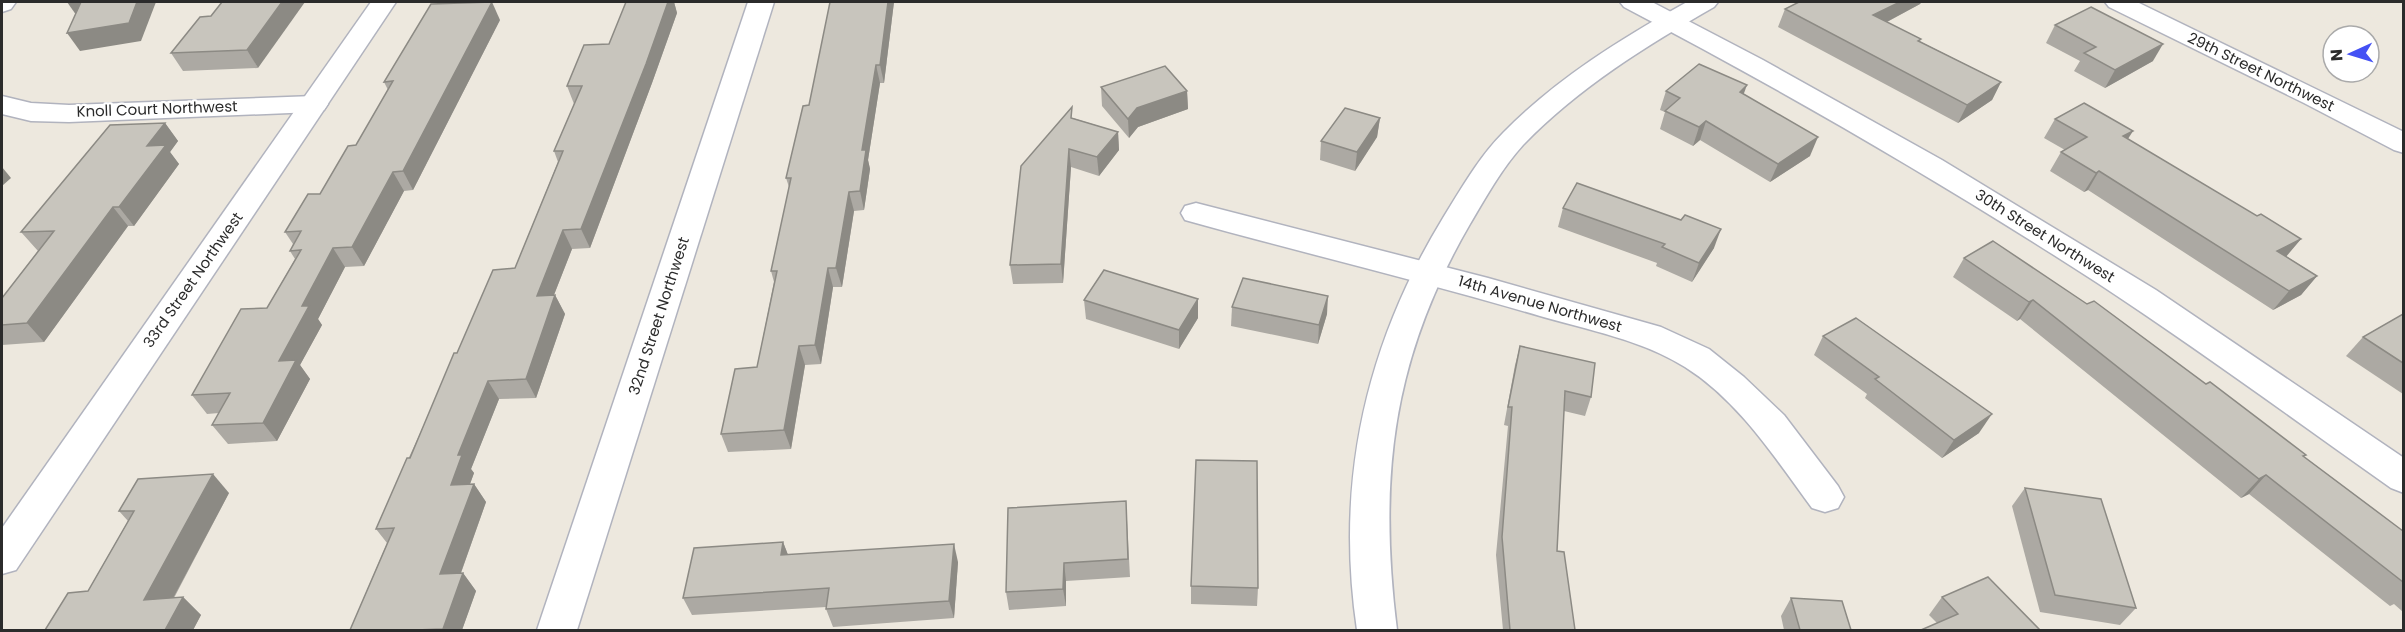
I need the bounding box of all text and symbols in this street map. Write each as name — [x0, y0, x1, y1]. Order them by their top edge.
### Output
north arrow — [2321, 24, 2381, 84]
street label: 29th Street Northwest — [2185, 29, 2337, 115]
street label: Knoll Court Northwest — [76, 95, 238, 122]
street label: 30th Street Northwest — [1971, 184, 2119, 287]
street label: 33rd Street Northwest — [138, 208, 247, 352]
street label: 32nd Street Northwest — [623, 234, 694, 397]
street label: 14th Avenue Northwest — [1456, 270, 1624, 337]

